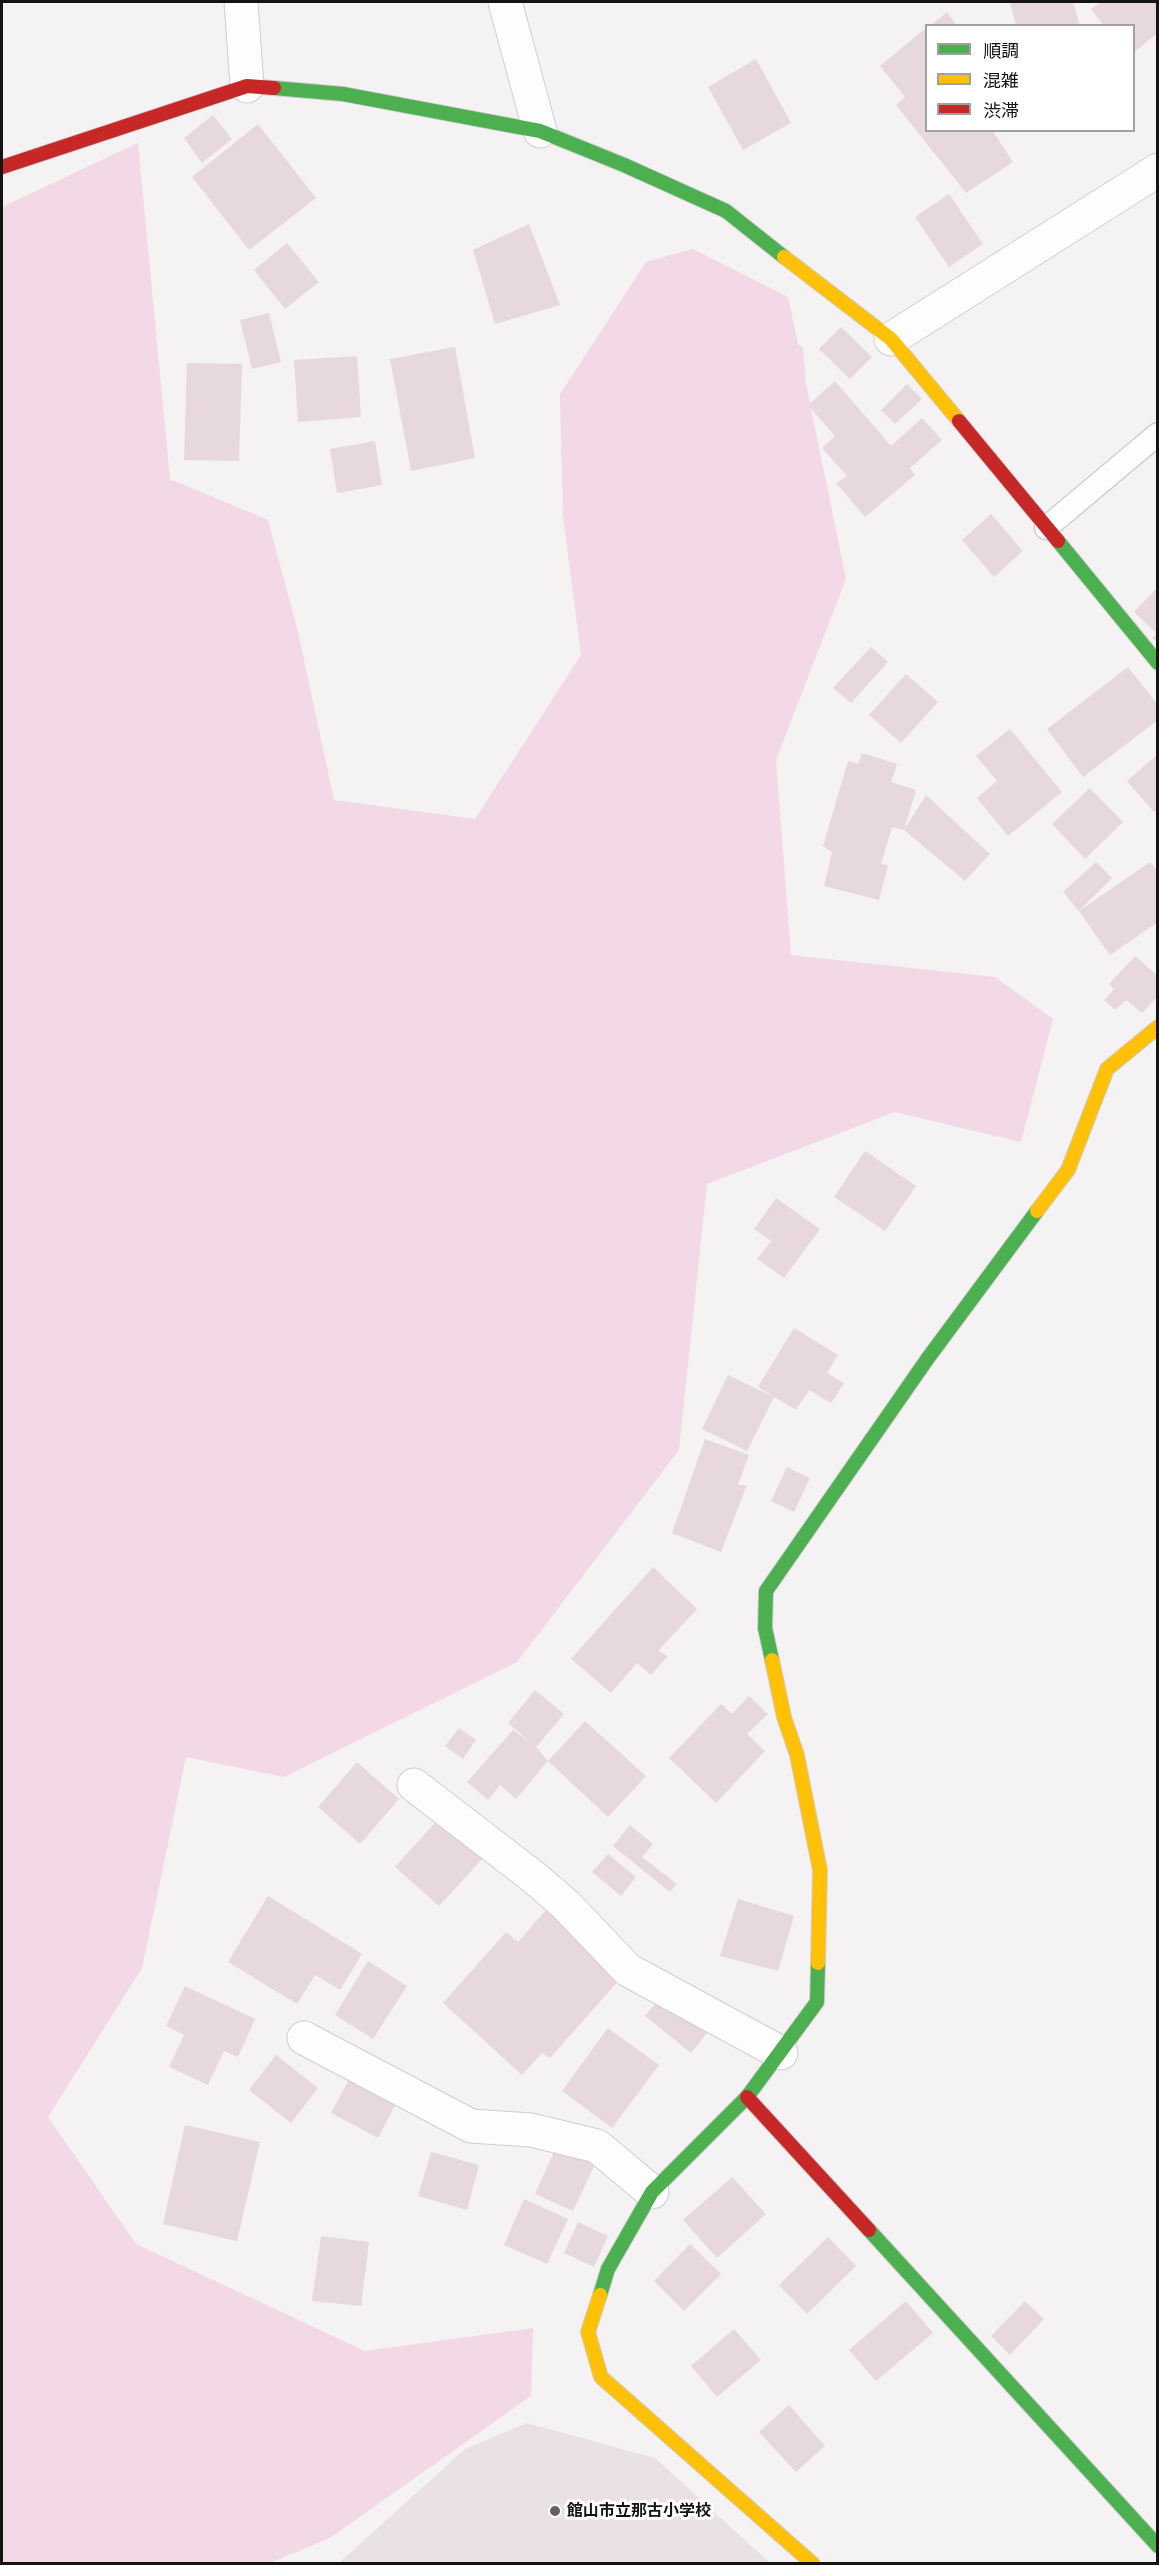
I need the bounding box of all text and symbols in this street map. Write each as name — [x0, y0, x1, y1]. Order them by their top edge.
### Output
legend — [925, 24, 1135, 132]
text: 順調 — [983, 40, 1019, 61]
text: 混雑 — [983, 70, 1019, 91]
text: 渋滞 — [983, 100, 1019, 121]
place label: 館山市立那古小学校 — [567, 2501, 711, 2521]
marker: 館山市立那古小学校 — [548, 2504, 562, 2518]

